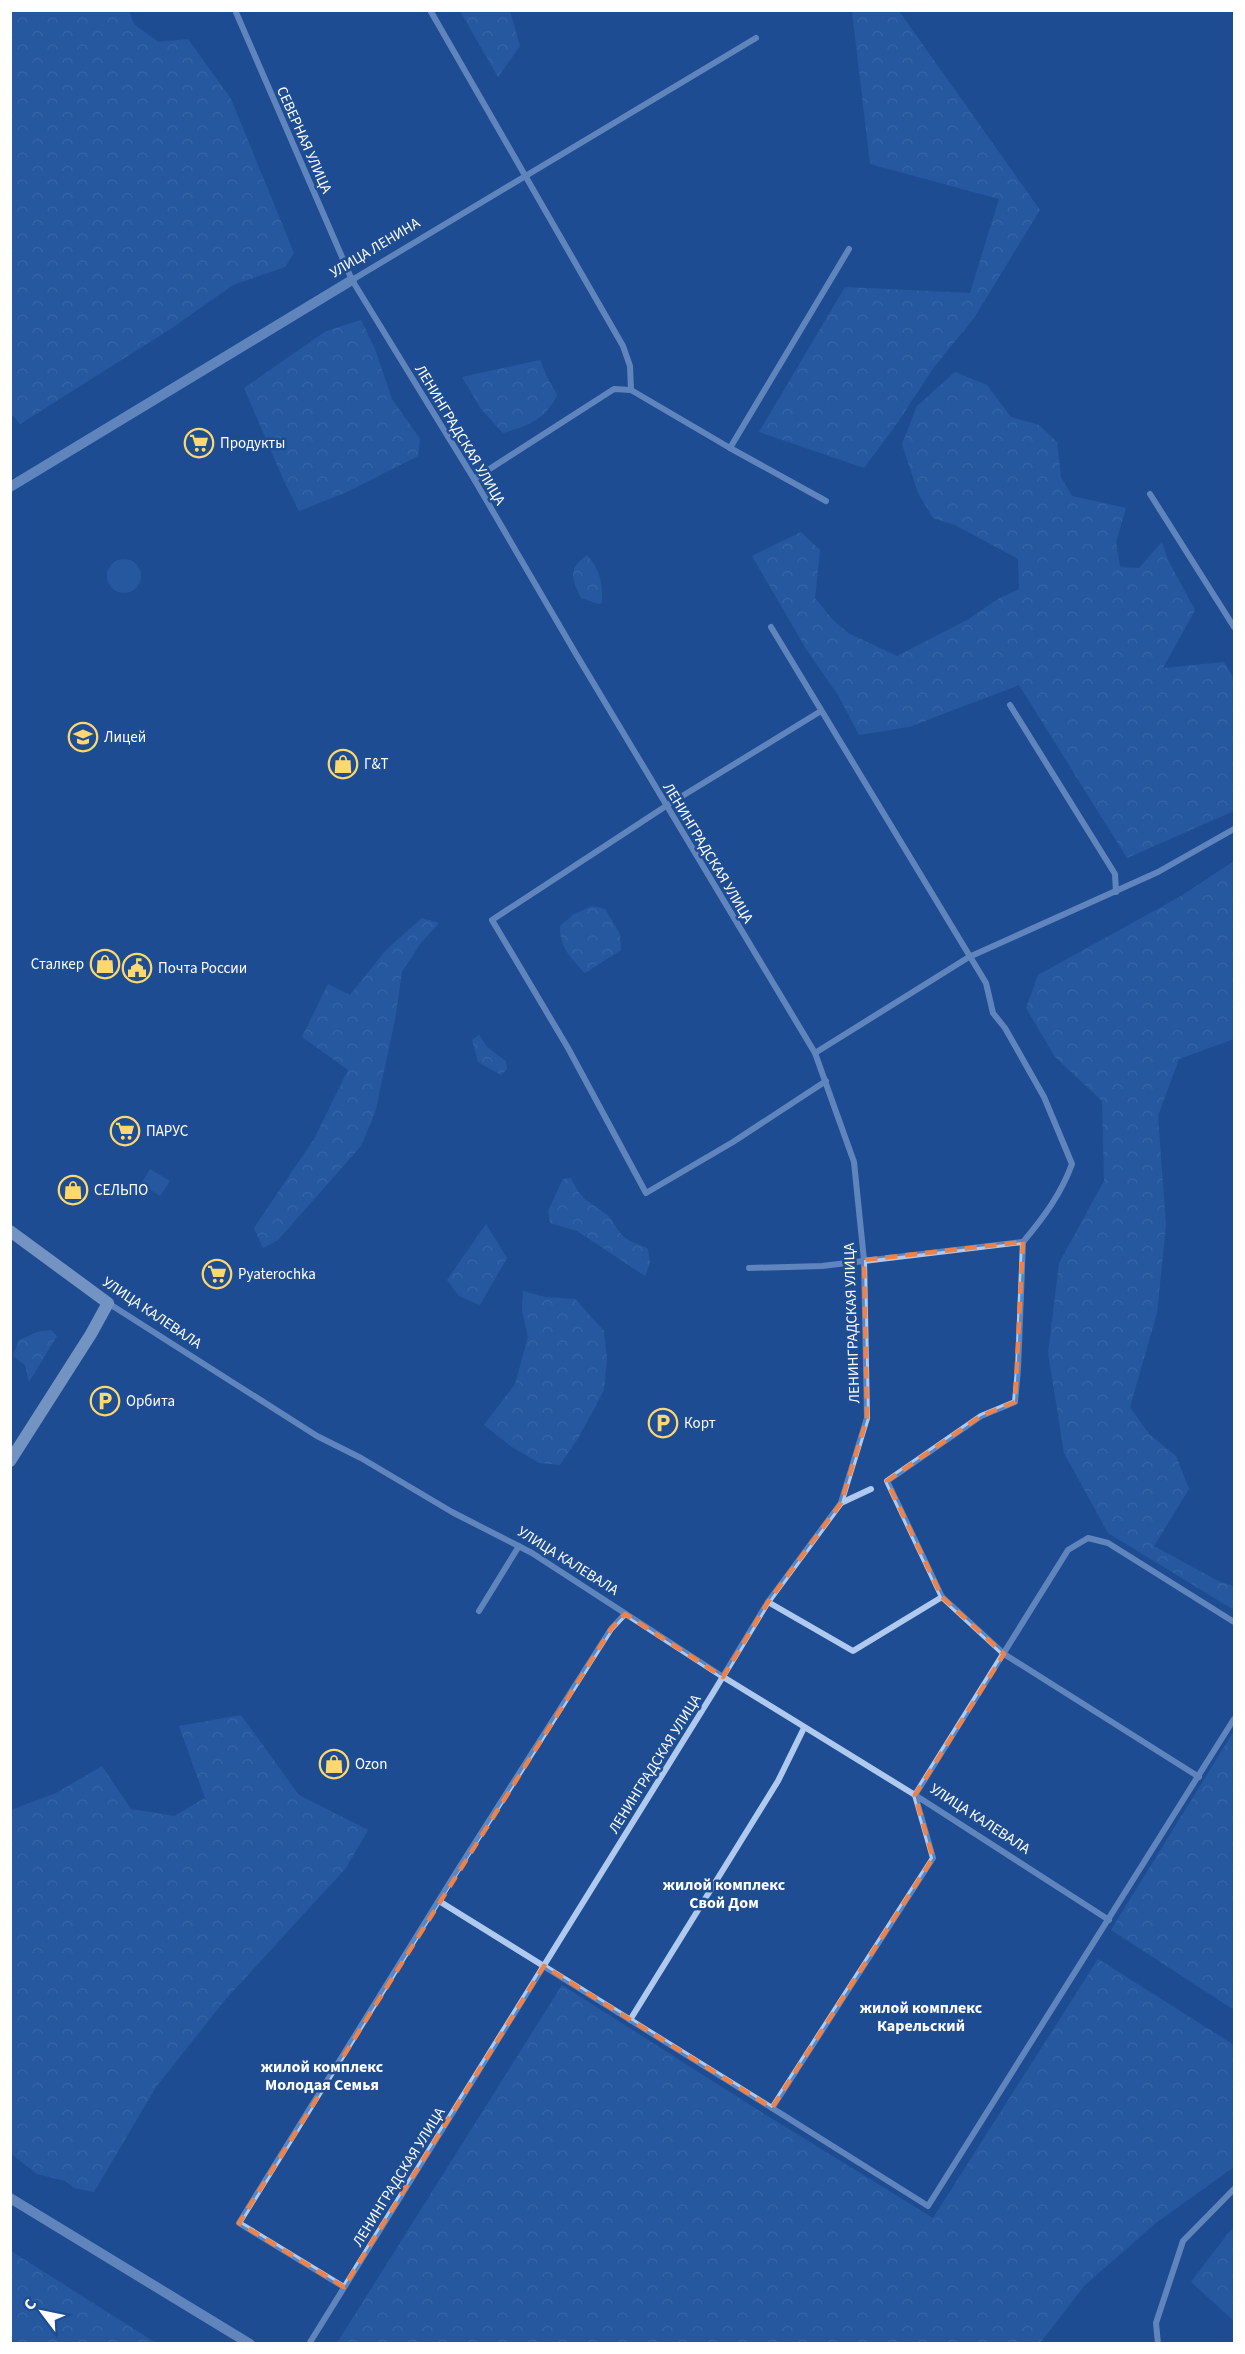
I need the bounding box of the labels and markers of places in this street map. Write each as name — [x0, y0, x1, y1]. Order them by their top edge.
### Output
supermarket icon: Продукты — [183, 427, 215, 459]
place label: Продукты — [220, 433, 285, 454]
school or university icon: Лицей — [67, 721, 99, 753]
place label: Лицей — [104, 727, 146, 748]
shop icon: Г&Т — [327, 748, 359, 780]
place label: Г&Т — [364, 754, 389, 775]
shop icon: Сталкер — [89, 948, 121, 980]
public building icon: Почта России — [121, 952, 153, 984]
place label: Сталкер — [31, 954, 84, 975]
place label: Почта России — [158, 958, 247, 979]
supermarket icon: ПАРУС — [109, 1115, 141, 1147]
place label: ПАРУС — [146, 1121, 189, 1142]
shop icon: СЕЛЬПО — [57, 1174, 89, 1206]
place label: СЕЛЬПО — [94, 1180, 148, 1201]
supermarket icon: Pyaterochka — [201, 1258, 233, 1290]
place label: Pyaterochka — [238, 1264, 316, 1285]
parking icon: Орбита — [89, 1385, 121, 1417]
place label: Орбита — [126, 1391, 175, 1412]
parking icon: Корт — [647, 1407, 679, 1439]
place label: Корт — [684, 1413, 716, 1434]
shop icon: Ozon — [318, 1748, 350, 1780]
place label: Ozon — [355, 1754, 387, 1775]

